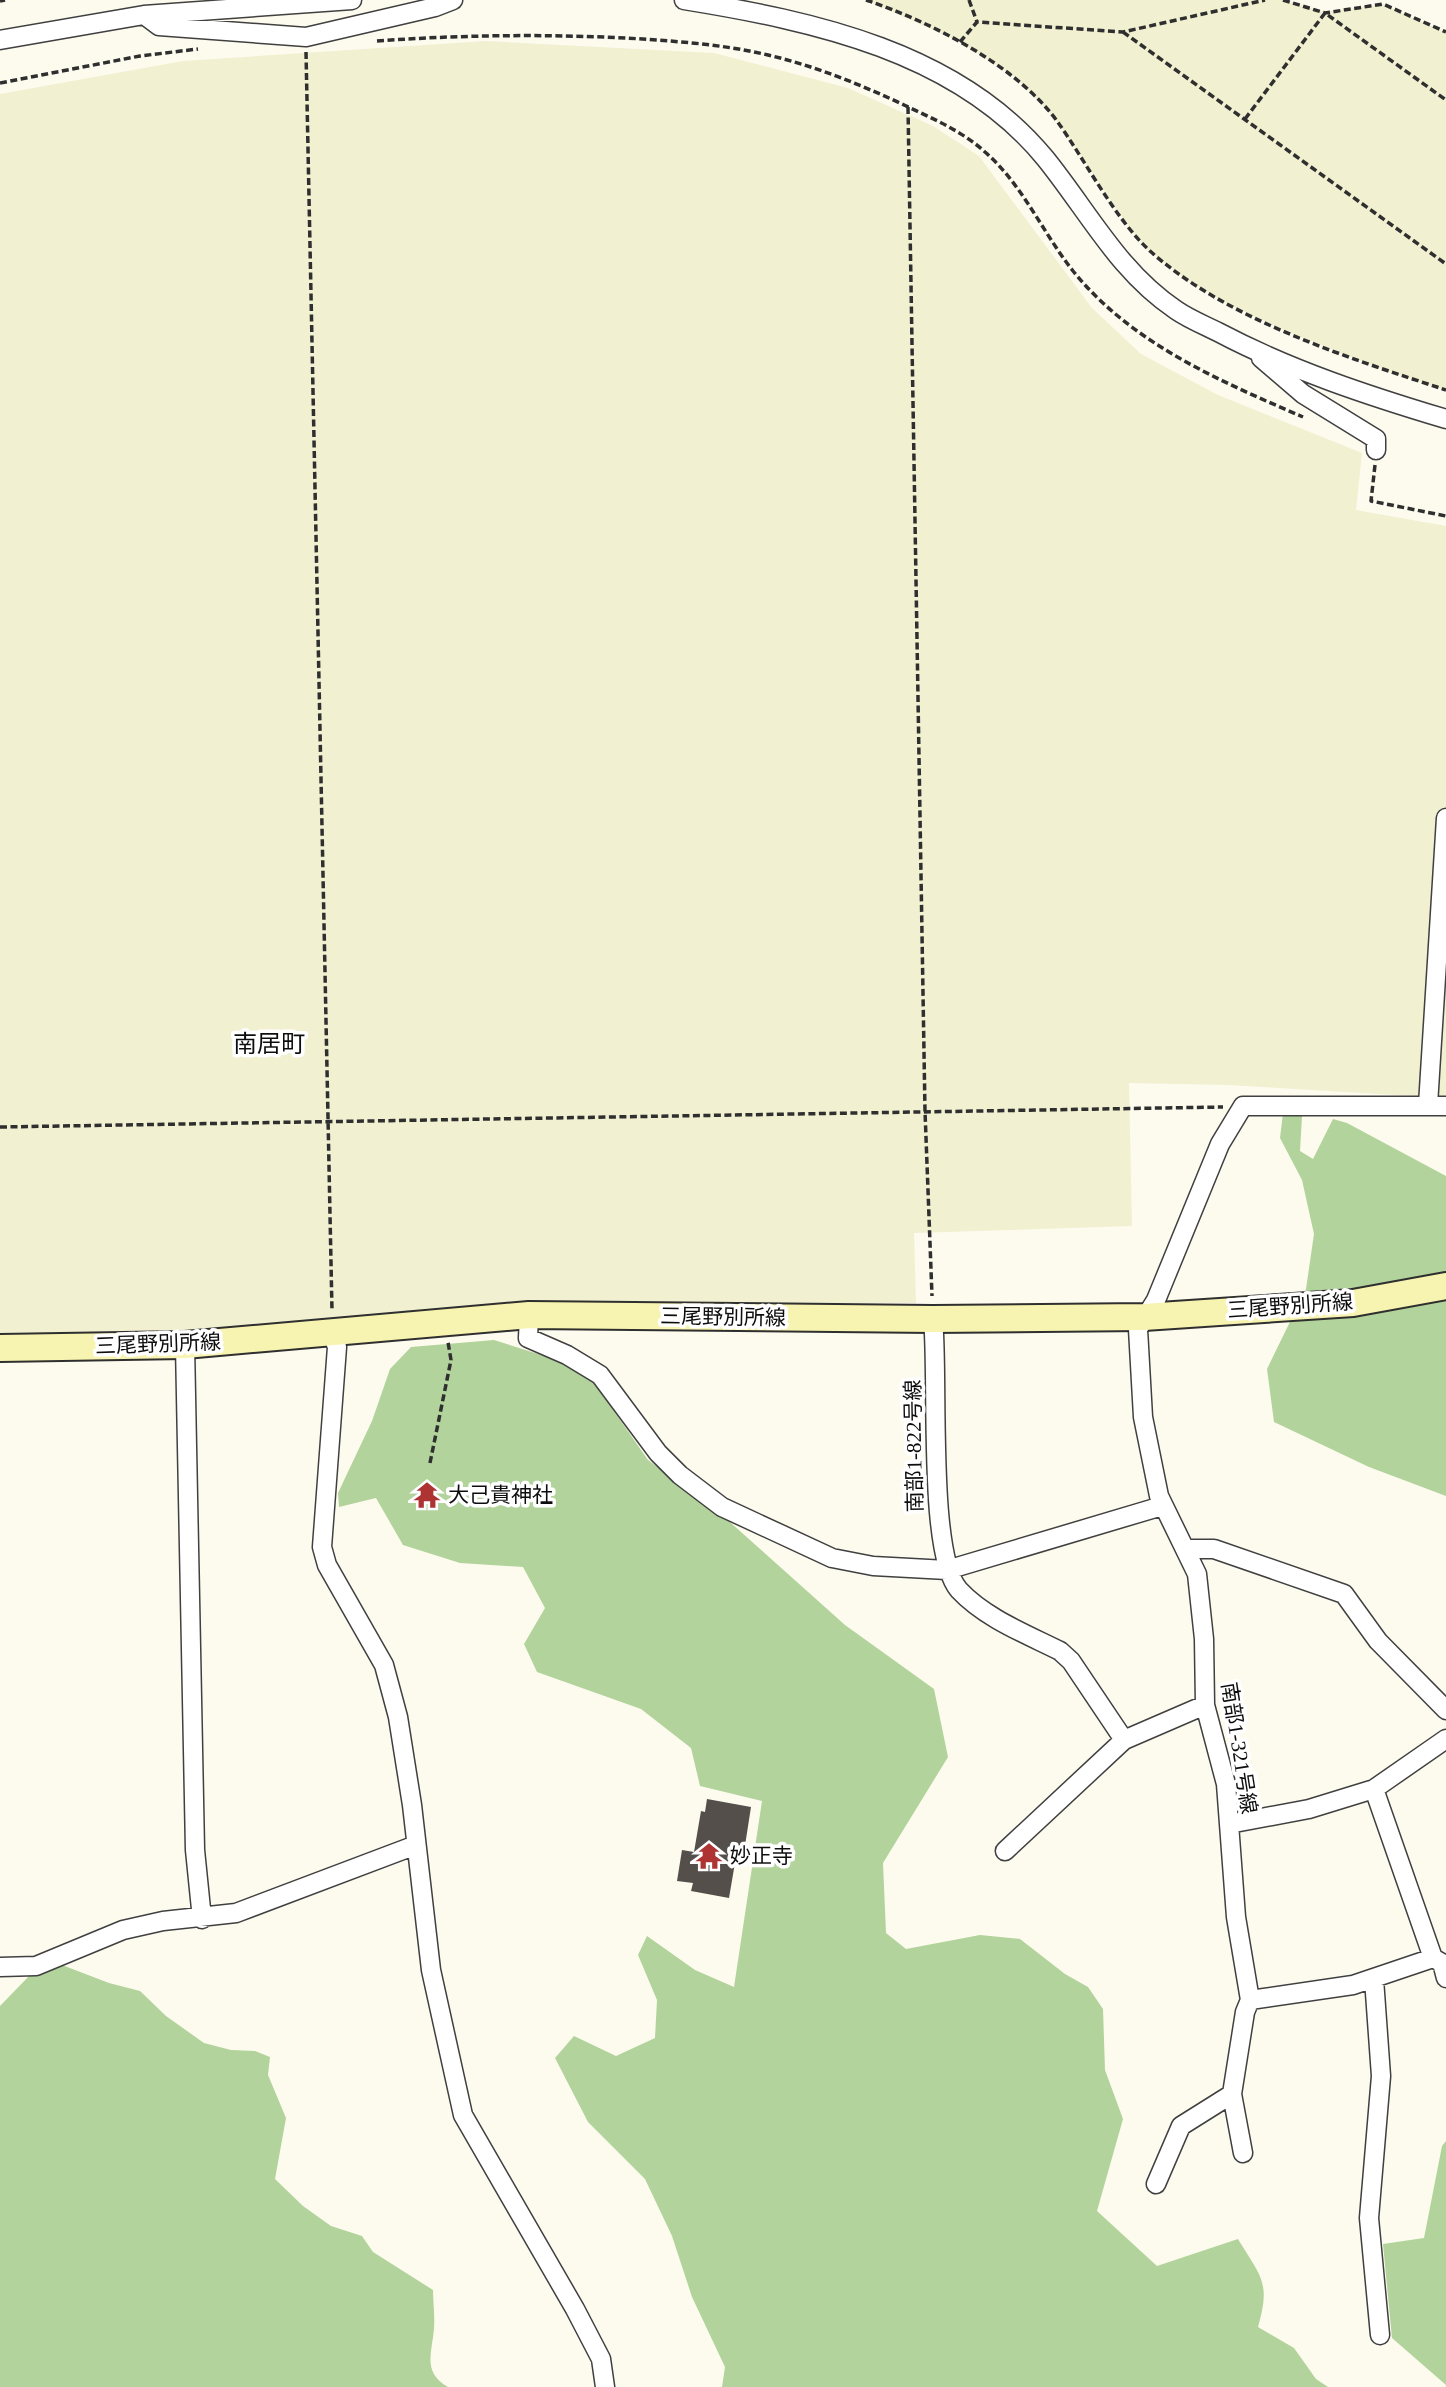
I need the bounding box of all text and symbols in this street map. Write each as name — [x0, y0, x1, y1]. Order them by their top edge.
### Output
district label: 南居町 — [233, 1031, 305, 1057]
street label: 三尾野別所線 — [1226, 1290, 1354, 1322]
street label: 三尾野別所線 — [660, 1304, 786, 1330]
street label: 三尾野別所線 — [95, 1330, 221, 1358]
street label: 南部1-822号線 — [901, 1379, 927, 1513]
temple icon: 大己貴神社 — [412, 1480, 442, 1510]
place label: 大己貴神社 — [448, 1483, 553, 1507]
street label: 南部1-321号線 — [1217, 1680, 1261, 1816]
temple icon: 妙正寺 — [694, 1841, 724, 1871]
place label: 妙正寺 — [730, 1844, 793, 1868]

